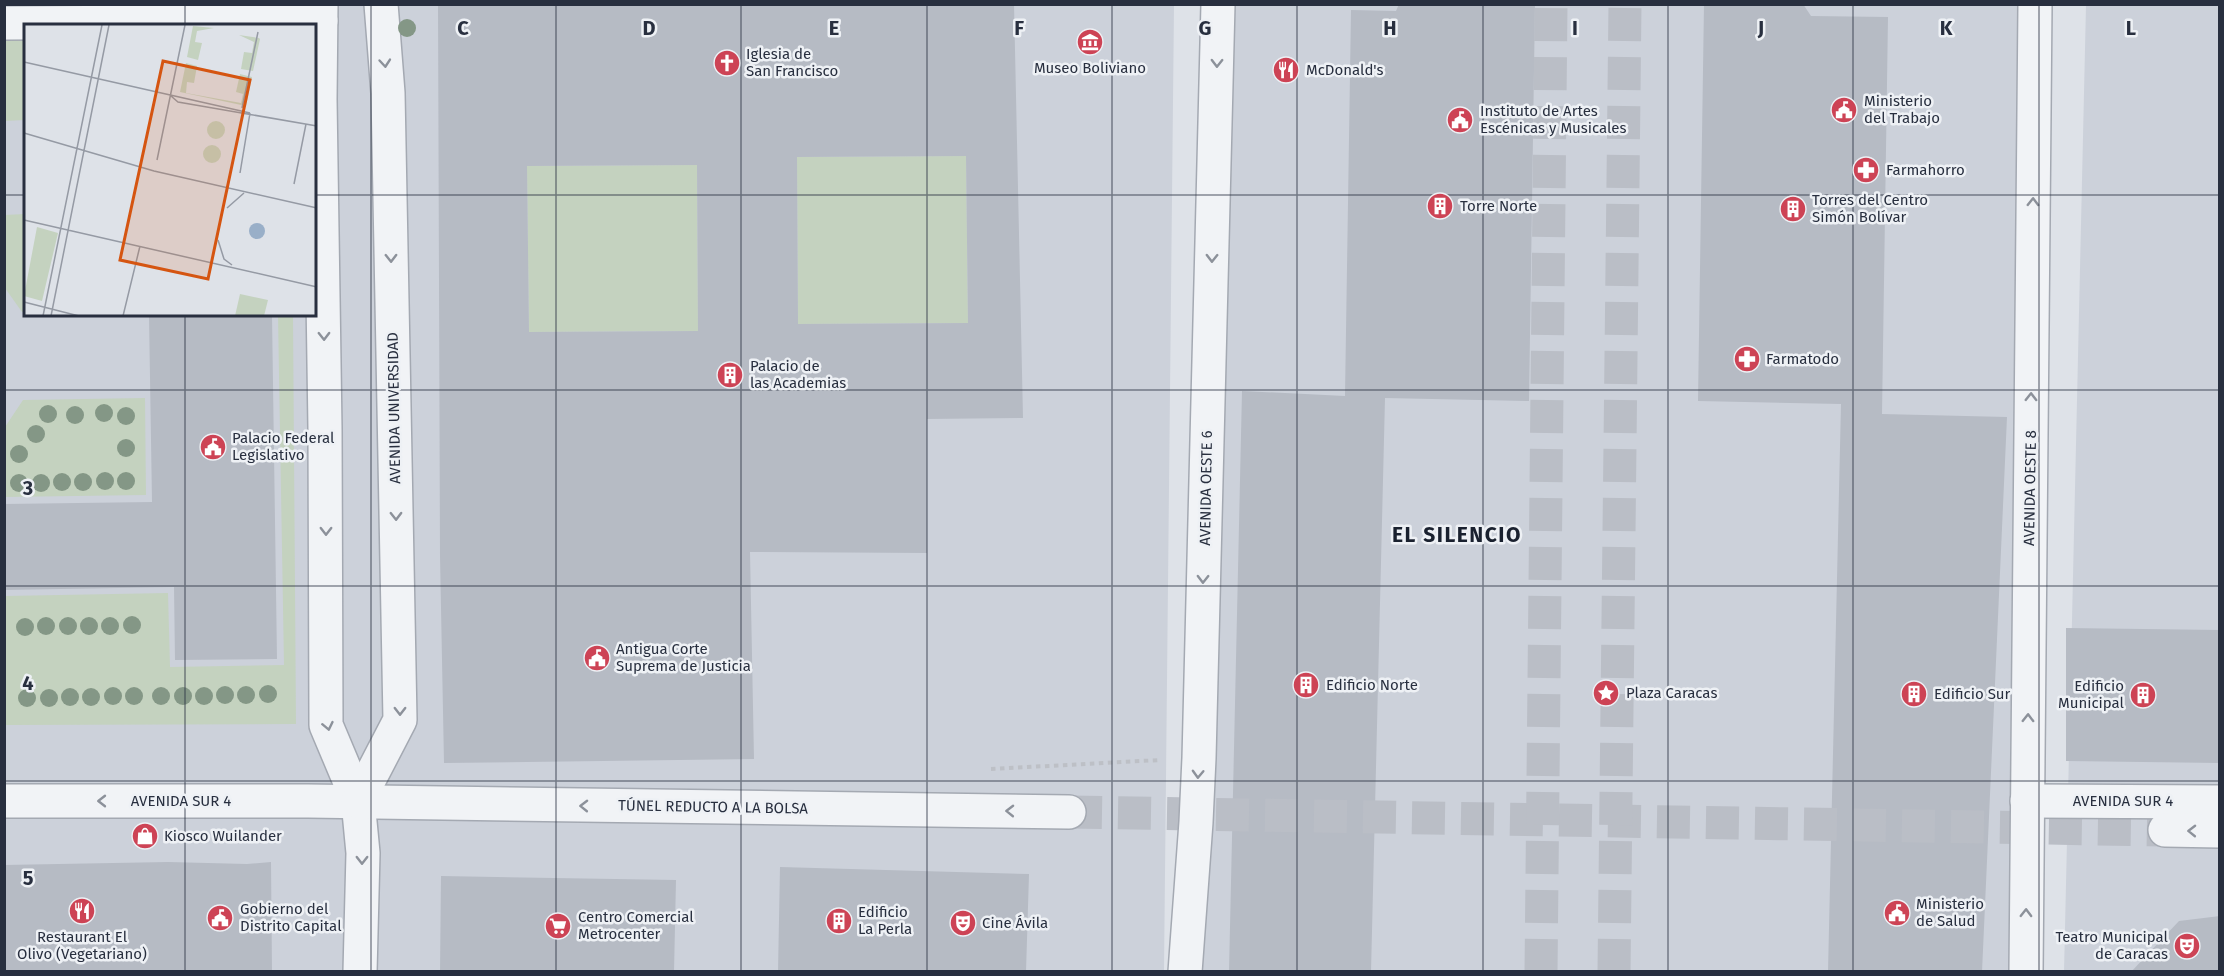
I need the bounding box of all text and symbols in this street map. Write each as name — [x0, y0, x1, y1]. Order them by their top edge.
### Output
text: C — [457, 16, 469, 40]
text: D — [642, 16, 656, 40]
text: E — [829, 16, 839, 40]
text: F — [1014, 16, 1024, 40]
text: G — [1199, 16, 1211, 40]
text: H — [1383, 16, 1397, 40]
text: I — [1572, 16, 1578, 40]
text: J — [1757, 16, 1764, 40]
text: K — [1940, 16, 1953, 40]
text: L — [2126, 16, 2136, 40]
inset map — [24, 24, 316, 316]
museum icon: Museo Boliviano — [1075, 27, 1105, 57]
place label: Iglesia de San Francisco — [746, 45, 838, 80]
church icon: Iglesia de San Francisco — [712, 48, 742, 78]
restaurant icon: McDonald's — [1271, 55, 1301, 85]
one-way arrow — [379, 58, 392, 67]
one-way arrow — [1210, 58, 1223, 67]
place label: Museo Boliviano — [1034, 59, 1146, 77]
place label: McDonald's — [1306, 61, 1384, 79]
place label: Ministerio del Trabajo — [1864, 92, 1940, 127]
public building icon: Ministerio del Trabajo — [1829, 95, 1859, 125]
place label: Instituto de Artes Escénicas y Musicales — [1480, 102, 1627, 137]
public building icon: Instituto de Artes Escénicas y Musicales — [1445, 105, 1475, 135]
pharmacy icon: Farmahorro — [1851, 155, 1881, 185]
place label: Farmahorro — [1886, 161, 1965, 179]
building icon: Torre Norte — [1425, 191, 1455, 221]
place label: Torres del Centro Simón Bolívar — [1812, 191, 1928, 226]
building icon: Torres del Centro Simón Bolívar — [1778, 194, 1808, 224]
place label: Torre Norte — [1460, 197, 1537, 215]
one-way arrow — [2027, 198, 2039, 207]
one-way arrow — [385, 253, 397, 262]
one-way arrow — [1205, 253, 1218, 262]
one-way arrow — [318, 331, 330, 340]
street label: AVENIDA UNIVERSIDAD — [384, 332, 404, 484]
pharmacy icon: Farmatodo — [1732, 344, 1762, 374]
place label: Farmatodo — [1766, 350, 1839, 368]
place label: Palacio de las Academias — [750, 357, 846, 392]
building icon: Palacio de las Academias — [715, 360, 745, 390]
one-way arrow — [2025, 393, 2037, 402]
place label: Palacio Federal Legislativo — [232, 429, 335, 464]
street label: AVENIDA OESTE 6 — [1196, 430, 1216, 546]
street label: AVENIDA OESTE 8 — [2020, 430, 2040, 546]
public building icon: Palacio Federal Legislativo — [198, 432, 228, 462]
text: 3 — [22, 476, 33, 500]
one-way arrow — [390, 511, 402, 520]
district label: EL SILENCIO — [1392, 522, 1522, 548]
one-way arrow — [319, 526, 332, 535]
one-way arrow — [1197, 574, 1210, 583]
place label: Antigua Corte Suprema de Justicia — [616, 640, 751, 675]
public building icon: Antigua Corte Suprema de Justicia — [582, 643, 612, 673]
building icon: Edificio Norte — [1291, 670, 1321, 700]
text: 4 — [22, 671, 34, 695]
place label: Edificio Norte — [1326, 676, 1418, 694]
place label: Edificio Municipal — [2058, 677, 2125, 712]
place icon: Plaza Caracas — [1591, 678, 1621, 708]
building icon: Edificio Sur — [1899, 679, 1929, 709]
building icon: Edificio Municipal — [2128, 680, 2158, 710]
place label: Plaza Caracas — [1626, 684, 1717, 702]
place label: Edificio Sur — [1934, 685, 2011, 703]
one-way arrow — [394, 706, 406, 715]
one-way arrow — [2022, 714, 2034, 723]
one-way arrow — [321, 720, 334, 730]
one-way arrow — [1192, 769, 1205, 778]
street label: AVENIDA SUR 4 — [131, 792, 231, 810]
street label: AVENIDA SUR 4 — [2073, 792, 2173, 810]
one-way arrow — [98, 795, 107, 807]
street label: TÚNEL REDUCTO A LA BOLSA — [618, 796, 809, 818]
one-way arrow — [580, 799, 589, 812]
one-way arrow — [1006, 805, 1015, 817]
shop icon: Kiosco Wuilander — [130, 821, 160, 851]
one-way arrow — [2188, 824, 2197, 837]
place label: Kiosco Wuilander — [164, 827, 282, 845]
one-way arrow — [356, 855, 368, 864]
text: 5 — [23, 866, 34, 890]
place label: Ministerio de Salud — [1916, 895, 1984, 930]
restaurant icon: Restaurant El Olivo (Vegetariano) — [67, 896, 97, 926]
public building icon: Ministerio de Salud — [1882, 898, 1912, 928]
place label: Gobierno del Distrito Capital — [240, 900, 342, 935]
public building icon: Gobierno del Distrito Capital — [205, 903, 235, 933]
place label: Edificio La Perla — [858, 903, 912, 938]
building icon: Edificio La Perla — [824, 906, 854, 936]
place label: Centro Comercial Metrocenter — [578, 908, 694, 943]
theatre icon: Cine Ávila — [948, 908, 978, 938]
one-way arrow — [2020, 909, 2032, 918]
supermarket icon: Centro Comercial Metrocenter — [543, 911, 573, 941]
place label: Cine Ávila — [982, 914, 1048, 932]
place label: Restaurant El Olivo (Vegetariano) — [17, 928, 147, 963]
place label: Teatro Municipal de Caracas — [2055, 928, 2169, 963]
theatre icon: Teatro Municipal de Caracas — [2172, 931, 2202, 961]

